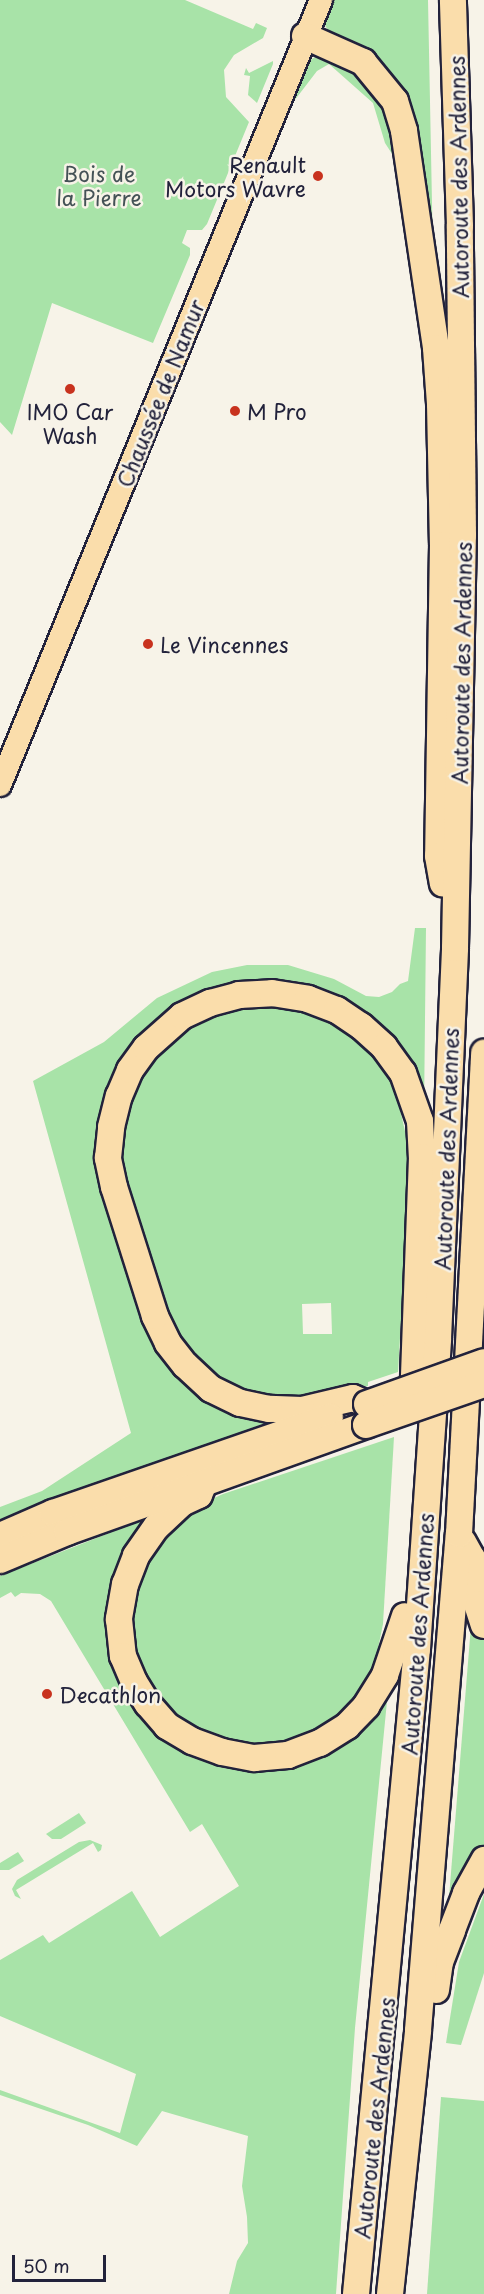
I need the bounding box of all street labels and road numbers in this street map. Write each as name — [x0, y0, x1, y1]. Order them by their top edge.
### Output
street label: Autoroute des Ardennes — [443, 54, 473, 300]
street label: Chaussée de Namur — [110, 295, 210, 491]
street label: Autoroute des Ardennes — [446, 540, 476, 786]
street label: Autoroute des Ardennes — [429, 1026, 463, 1272]
street label: Autoroute des Ardennes — [396, 1511, 438, 1757]
street label: Autoroute des Ardennes — [349, 1995, 399, 2241]

